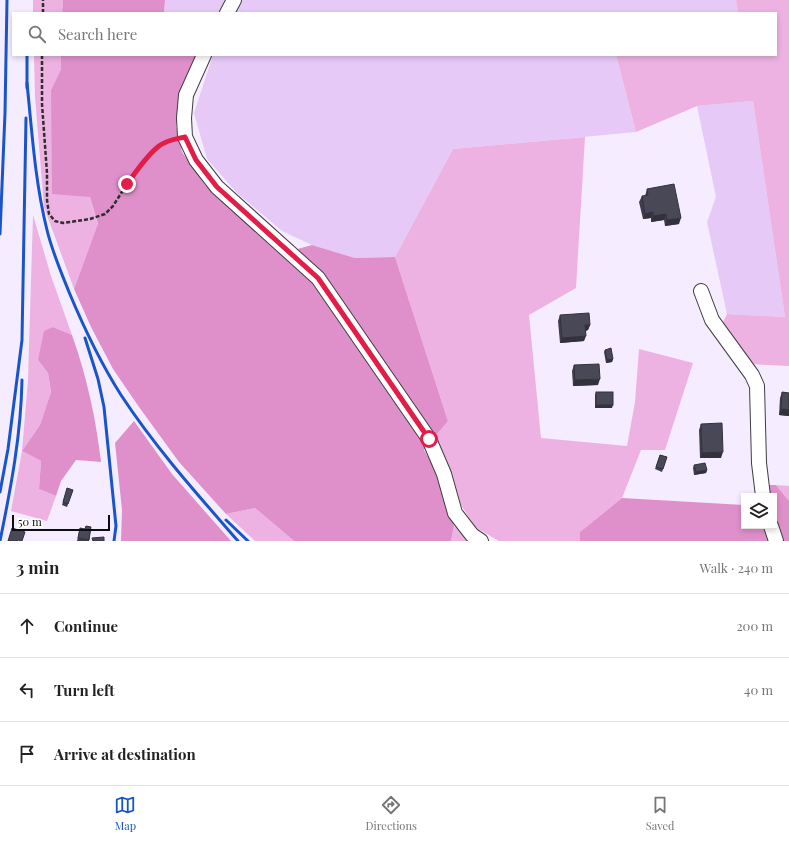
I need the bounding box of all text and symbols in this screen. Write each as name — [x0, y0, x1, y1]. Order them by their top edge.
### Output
search box — [12, 12, 777, 56]
icon: search — [26, 23, 48, 45]
text: Search here — [58, 24, 137, 44]
route end — [118, 175, 136, 193]
route start — [420, 430, 438, 448]
map controls — [741, 493, 777, 529]
button: layers — [741, 493, 777, 529]
scale bar — [12, 513, 110, 532]
text: 50 m — [18, 514, 42, 529]
text: 3 min — [16, 556, 59, 578]
text: Walk · 240 m — [700, 559, 773, 576]
icon: ahead — [16, 615, 38, 637]
text: Continue — [54, 616, 118, 636]
text: 200 m — [736, 617, 773, 634]
icon: left — [16, 679, 38, 701]
text: Turn left — [54, 680, 115, 700]
text: 40 m — [744, 681, 773, 698]
icon: arrive — [16, 743, 38, 765]
text: Arrive at destination — [54, 744, 196, 764]
tab: Map — [114, 794, 136, 833]
tab: Directions — [365, 794, 417, 833]
tab: Saved — [646, 794, 674, 833]

